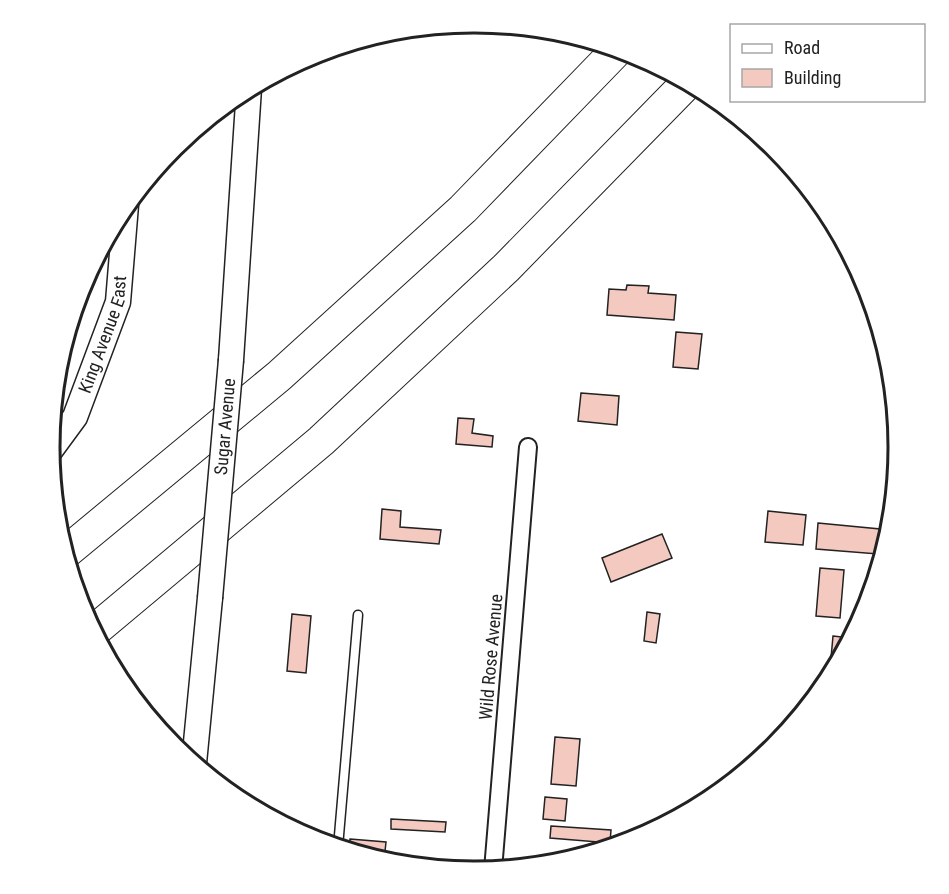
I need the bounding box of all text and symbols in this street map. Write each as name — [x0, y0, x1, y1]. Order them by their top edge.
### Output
legend — [730, 24, 925, 102]
text: Road — [784, 37, 820, 58]
text: Building — [784, 67, 841, 88]
street label: King Avenue East — [74, 275, 130, 396]
street label: Sugar Avenue — [210, 377, 239, 476]
street label: Wild Rose Avenue — [475, 593, 506, 721]

